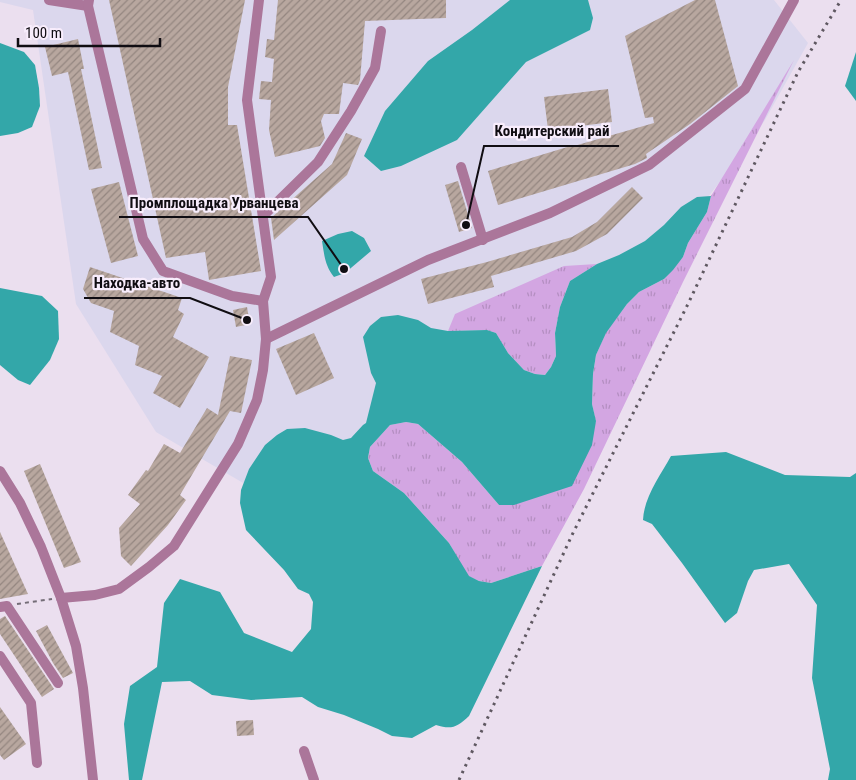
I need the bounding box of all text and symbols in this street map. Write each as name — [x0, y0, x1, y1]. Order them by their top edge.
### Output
scale bar — [18, 15, 160, 47]
text: 100 m — [25, 24, 62, 42]
callout: Кондитерский рай — [484, 116, 619, 146]
text: Кондитерский рай — [495, 122, 609, 140]
callout: Промплощадка Урванцева — [119, 187, 308, 217]
text: Промплощадка Урванцева — [130, 194, 298, 212]
callout: Находка-авто — [84, 268, 190, 298]
text: Находка-авто — [94, 274, 180, 292]

